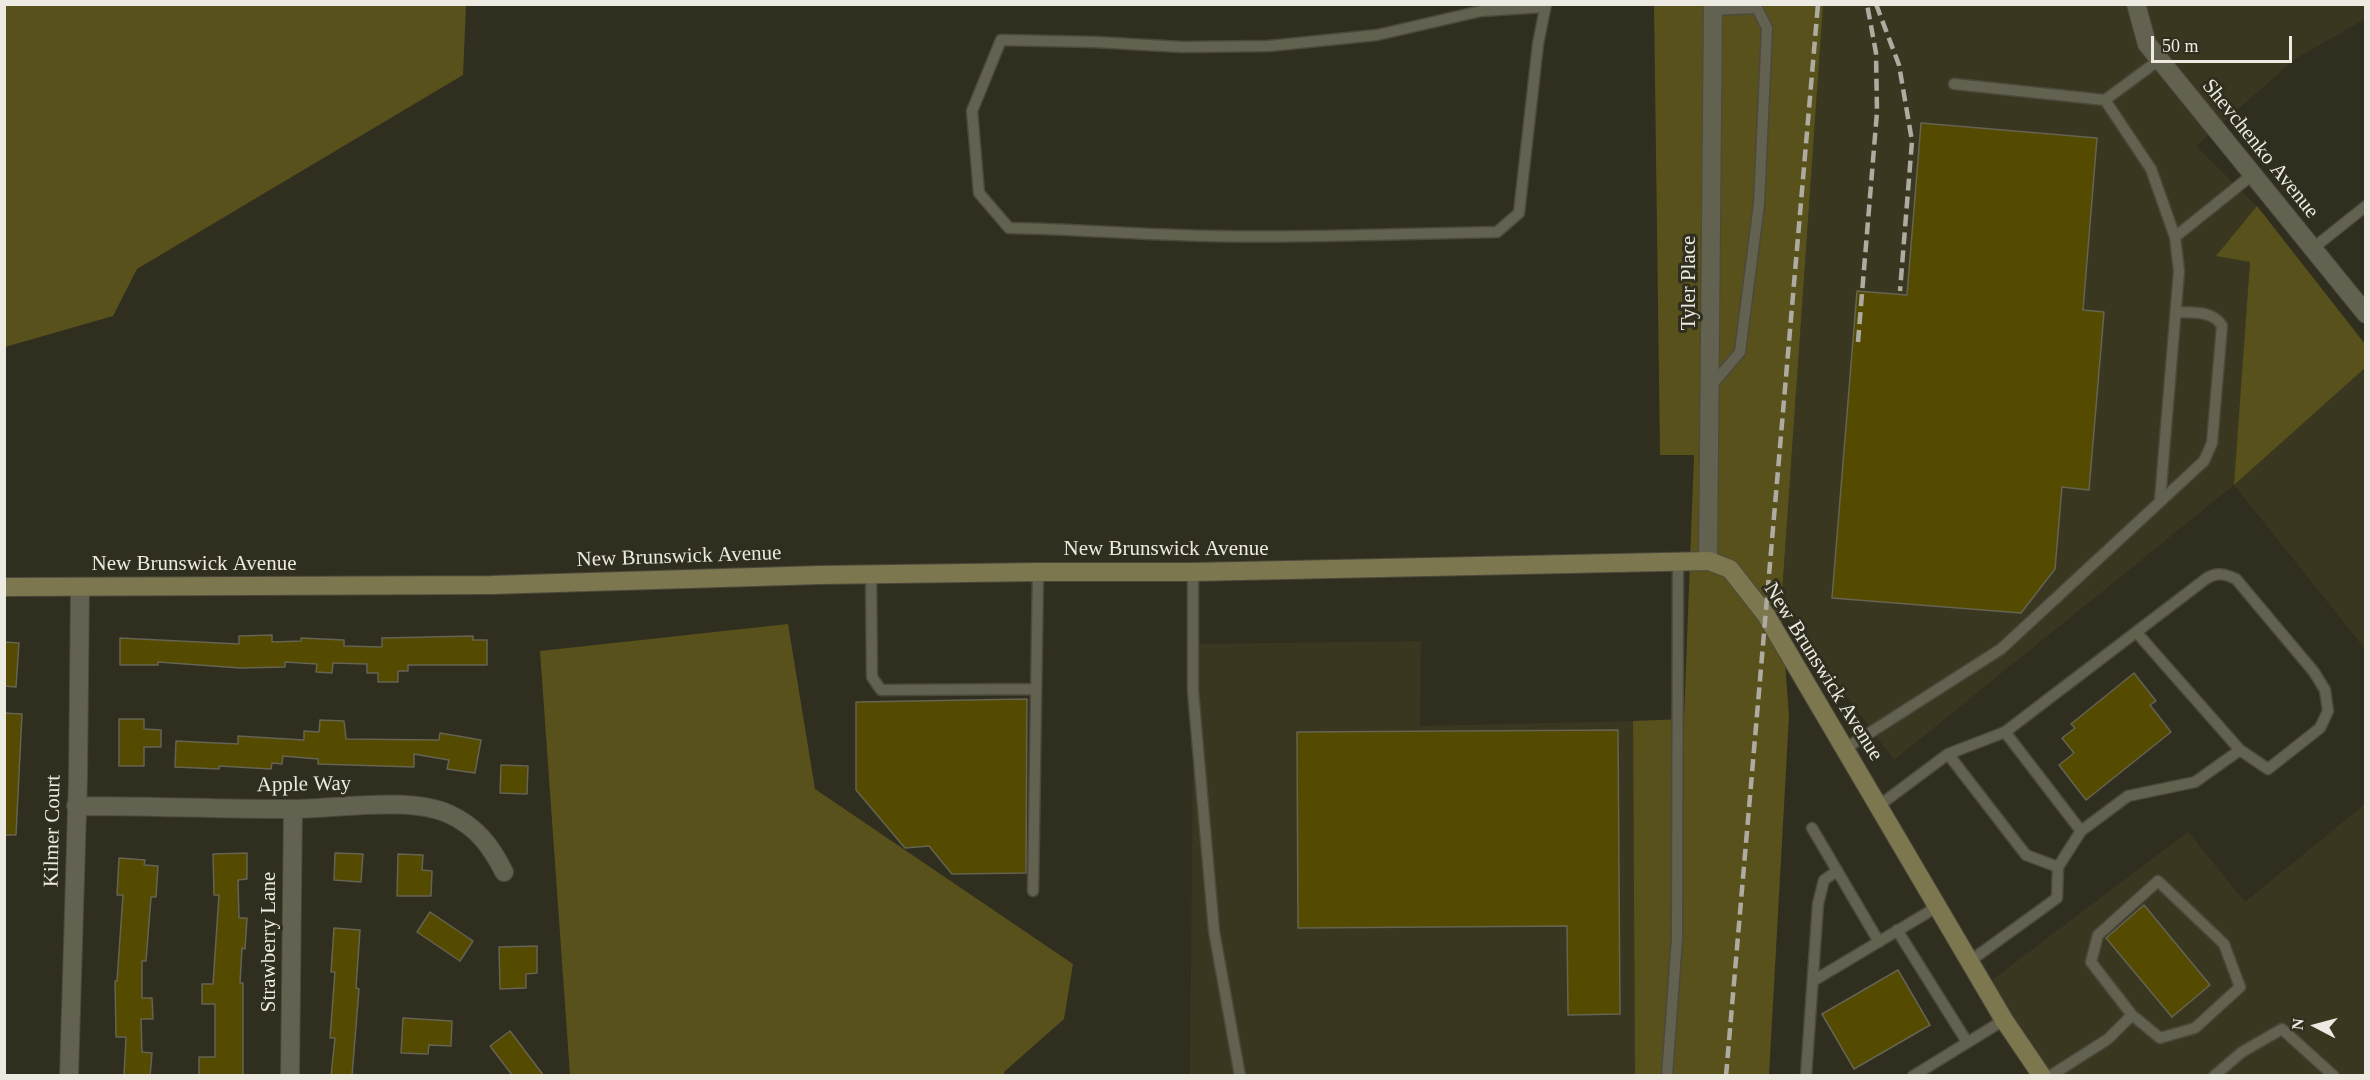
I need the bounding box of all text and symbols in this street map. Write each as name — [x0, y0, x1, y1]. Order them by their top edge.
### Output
scale bar — [2154, 24, 2295, 62]
text: 50 m — [2162, 36, 2199, 56]
street label: Shevchenko Avenue — [2196, 74, 2324, 224]
street label: Tyler Place — [1676, 236, 1702, 330]
street label: New Brunswick Avenue — [1064, 536, 1268, 562]
street label: New Brunswick Avenue — [576, 541, 782, 573]
street label: New Brunswick Avenue — [92, 551, 296, 577]
street label: New Brunswick Avenue — [1758, 578, 1888, 766]
street label: Apple Way — [257, 772, 351, 798]
street label: Kilmer Court — [39, 775, 67, 887]
street label: Strawberry Lane — [256, 872, 282, 1012]
north arrow — [2286, 996, 2346, 1056]
text: N — [2289, 1017, 2307, 1031]

